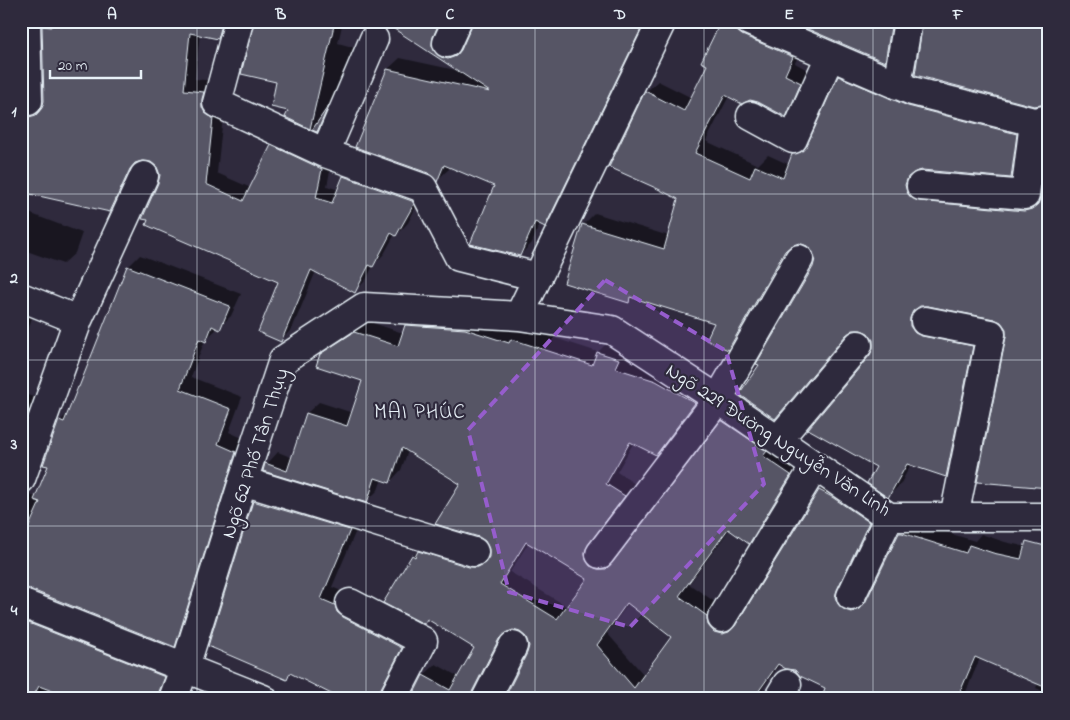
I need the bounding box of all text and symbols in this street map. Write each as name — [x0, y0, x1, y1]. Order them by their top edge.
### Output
text: A — [107, 3, 117, 27]
text: B — [275, 3, 287, 27]
text: C — [446, 3, 455, 27]
text: D — [613, 3, 626, 27]
text: E — [784, 3, 794, 27]
text: F — [952, 3, 964, 27]
scale bar — [50, 48, 141, 80]
text: 20 m — [58, 55, 88, 77]
text: 1 — [11, 100, 17, 124]
text: 2 — [9, 267, 18, 291]
street label: Ngõ 229 Đường Nguyễn Văn Linh — [659, 357, 896, 526]
street label: Ngõ 62 Phố Tân Thụy — [215, 365, 299, 543]
district label: MAI PHÚC — [374, 398, 466, 428]
text: 3 — [10, 433, 18, 457]
text: 4 — [10, 599, 18, 623]

